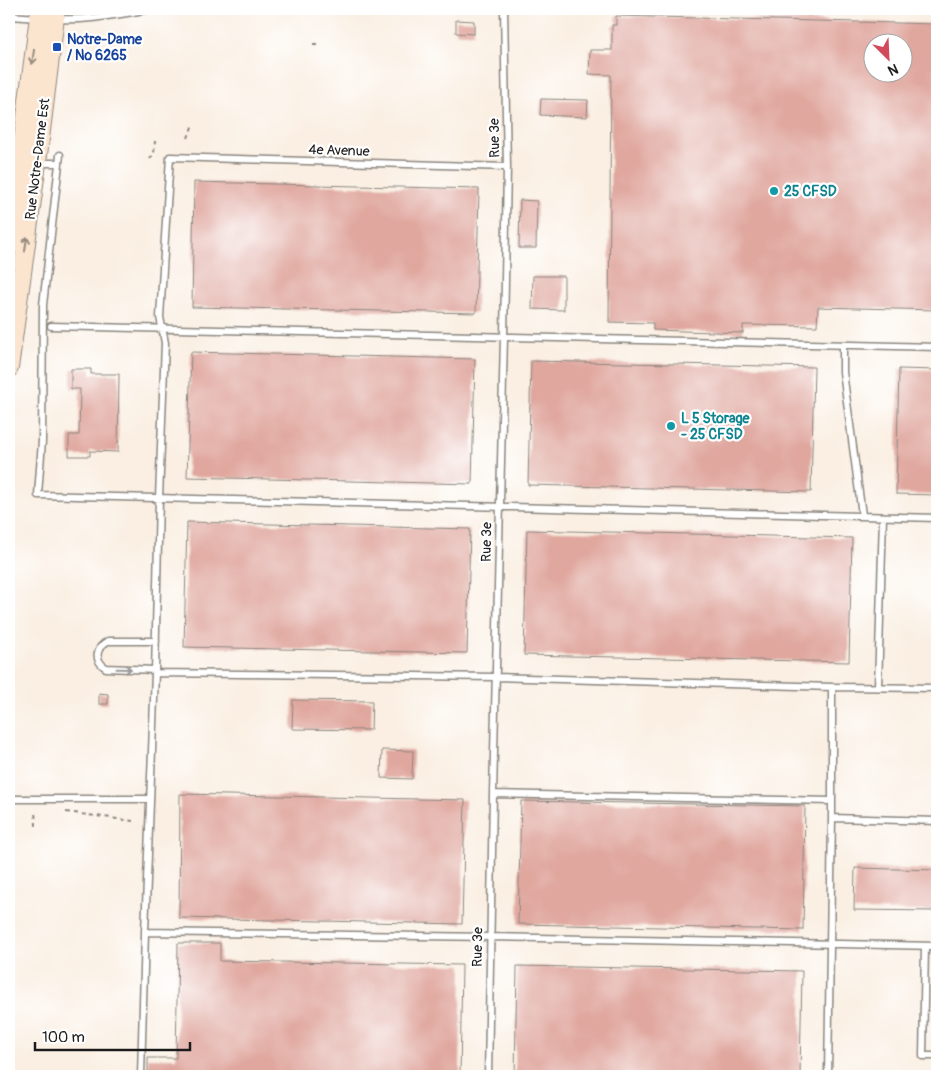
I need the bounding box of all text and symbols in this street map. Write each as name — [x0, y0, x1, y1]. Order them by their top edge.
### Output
place label: Notre-Dame / No 6265 — [67, 31, 143, 64]
north arrow — [864, 32, 914, 82]
marker: Notre-Dame / No 6265 — [51, 41, 63, 53]
one-way arrow — [28, 49, 38, 65]
text: N — [885, 60, 901, 79]
street label: Rue Notre-Dame Est — [22, 97, 53, 221]
street label: Rue 3e — [486, 118, 503, 158]
street label: 4e Avenue — [308, 141, 370, 160]
place label: 25 CFSD — [784, 183, 837, 200]
marker: 25 CFSD — [768, 185, 780, 197]
one-way arrow — [21, 237, 31, 253]
place label: L 5 Storage - 25 CFSD — [681, 410, 750, 443]
marker: L 5 Storage - 25 CFSD — [665, 420, 677, 432]
street label: Rue 3e — [478, 522, 495, 562]
one-way arrow — [115, 664, 131, 674]
street label: Rue 3e — [469, 927, 486, 967]
scale bar — [35, 1020, 190, 1052]
text: 100 m — [42, 1028, 85, 1047]

